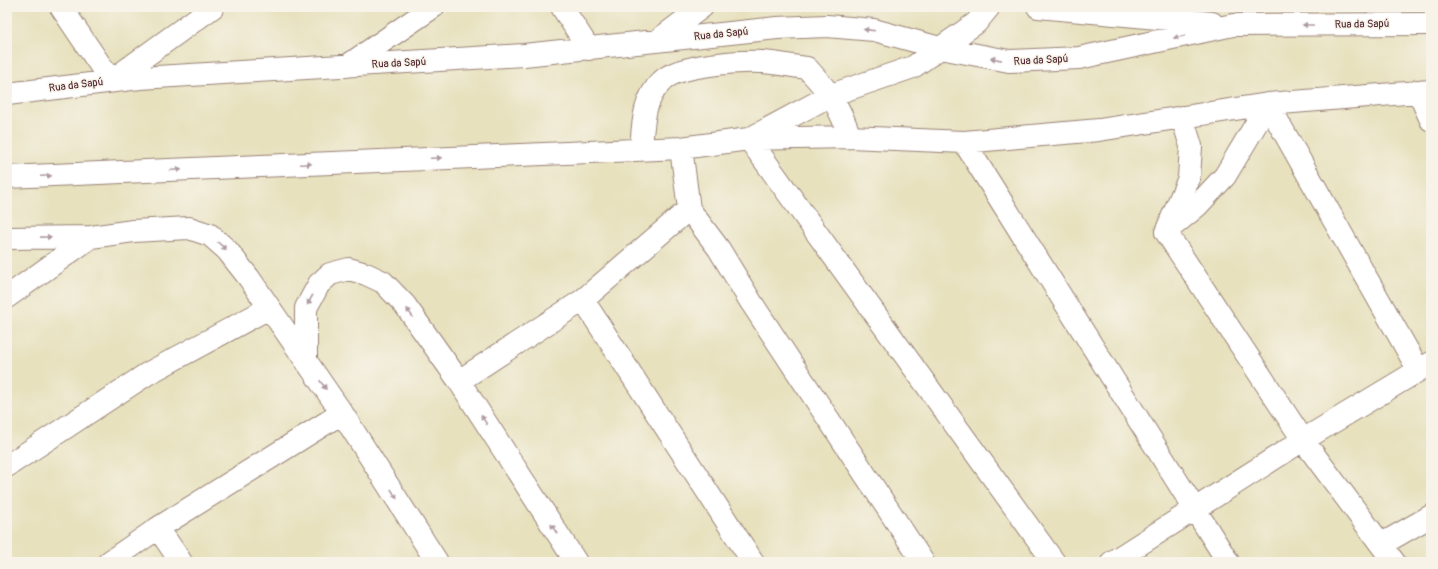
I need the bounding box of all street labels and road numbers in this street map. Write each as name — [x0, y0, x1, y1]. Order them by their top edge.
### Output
street label: Rua da Sapú — [1335, 17, 1389, 31]
street label: Rua da Sapú — [693, 25, 749, 43]
street label: Rua da Sapú — [1013, 52, 1069, 68]
street label: Rua da Sapú — [371, 55, 427, 71]
street label: Rua da Sapú — [48, 75, 104, 95]

